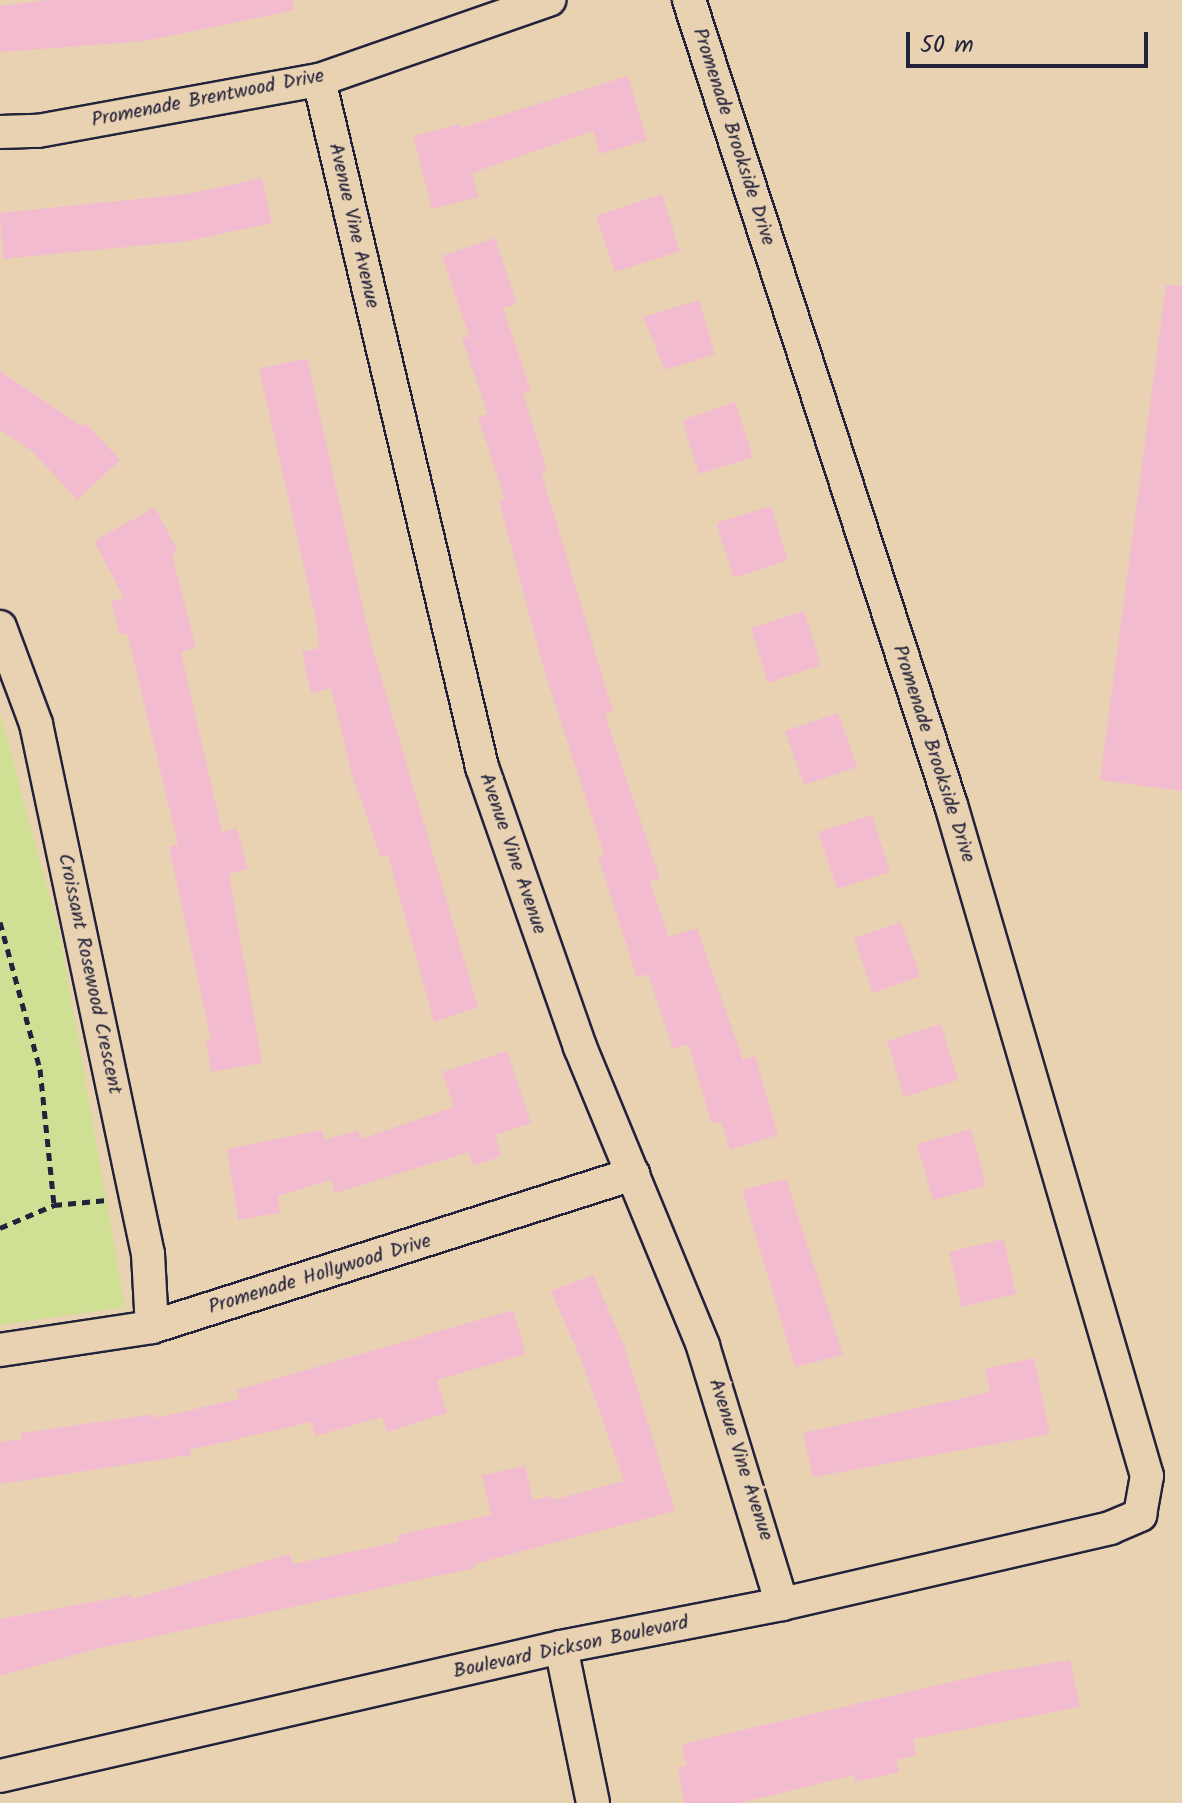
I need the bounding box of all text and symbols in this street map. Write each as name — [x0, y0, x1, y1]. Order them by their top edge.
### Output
scale bar — [910, 16, 1152, 66]
street label: Promenade Brookside Drive — [686, 25, 780, 249]
text: 50 m — [920, 26, 974, 65]
street label: Promenade Brentwood Drive — [90, 65, 326, 133]
street label: Avenue Vine Avenue — [322, 141, 384, 311]
street label: Promenade Brookside Drive — [886, 642, 980, 866]
street label: Avenue Vine Avenue — [473, 770, 551, 938]
street label: Croissant Rosewood Crescent — [52, 851, 126, 1097]
street label: Promenade Hollywood Drive — [206, 1230, 434, 1320]
street label: Avenue Vine Avenue — [702, 1376, 778, 1544]
street label: Boulevard Dickson Boulevard — [451, 1611, 691, 1685]

